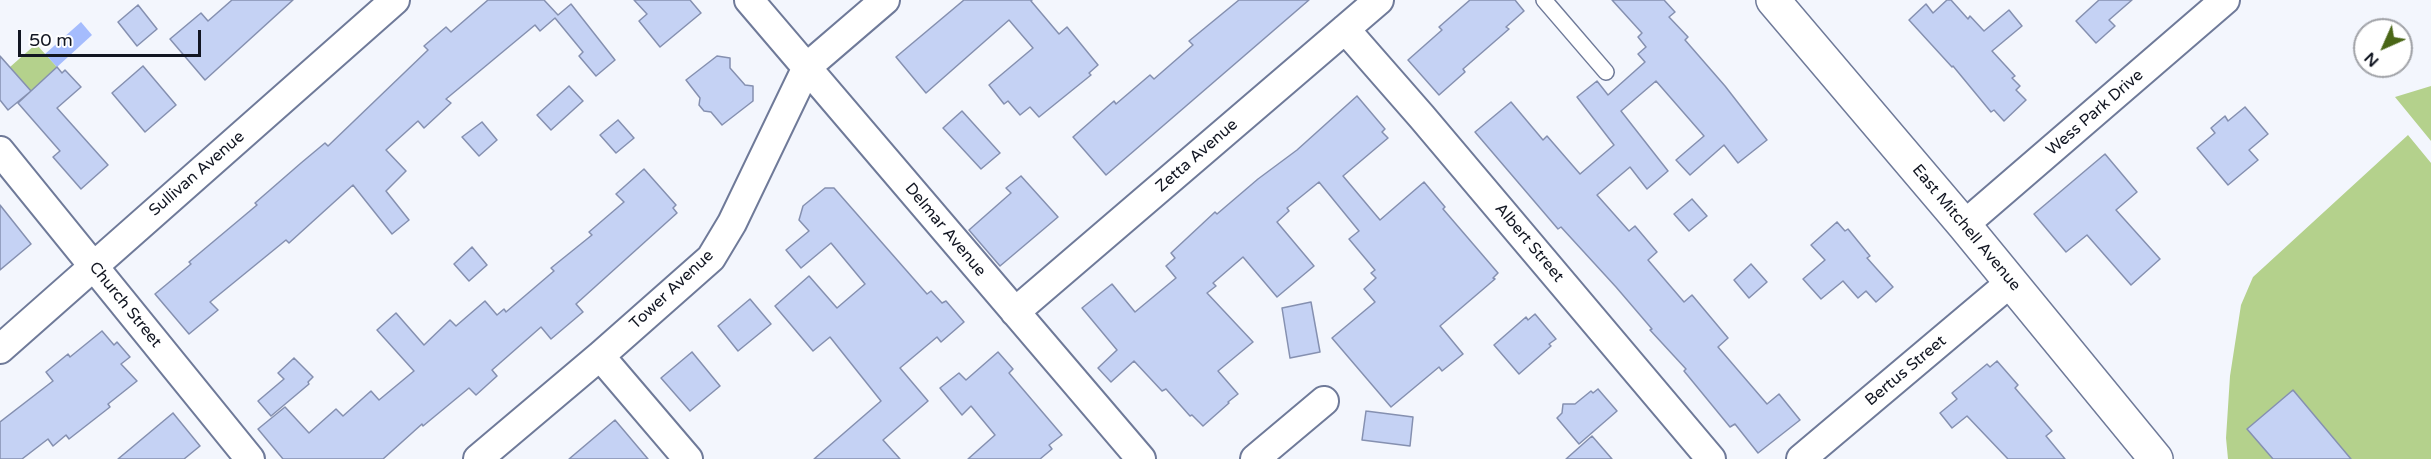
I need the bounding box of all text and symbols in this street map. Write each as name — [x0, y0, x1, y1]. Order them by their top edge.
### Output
scale bar — [21, 18, 204, 56]
north arrow — [2353, 18, 2413, 78]
text: 50 m — [29, 29, 73, 51]
text: N — [2360, 48, 2383, 71]
street label: Wess Park Drive — [2043, 66, 2147, 160]
street label: Zetta Avenue — [1152, 115, 1242, 197]
street label: Sullivan Avenue — [145, 127, 249, 221]
street label: East Mitchell Avenue — [1908, 161, 2024, 295]
street label: Delmar Avenue — [900, 179, 990, 281]
street label: Albert Street — [1490, 200, 1568, 286]
street label: Tower Avenue — [626, 246, 718, 334]
street label: Church Street — [85, 258, 165, 352]
street label: Bertus Street — [1862, 332, 1950, 410]

